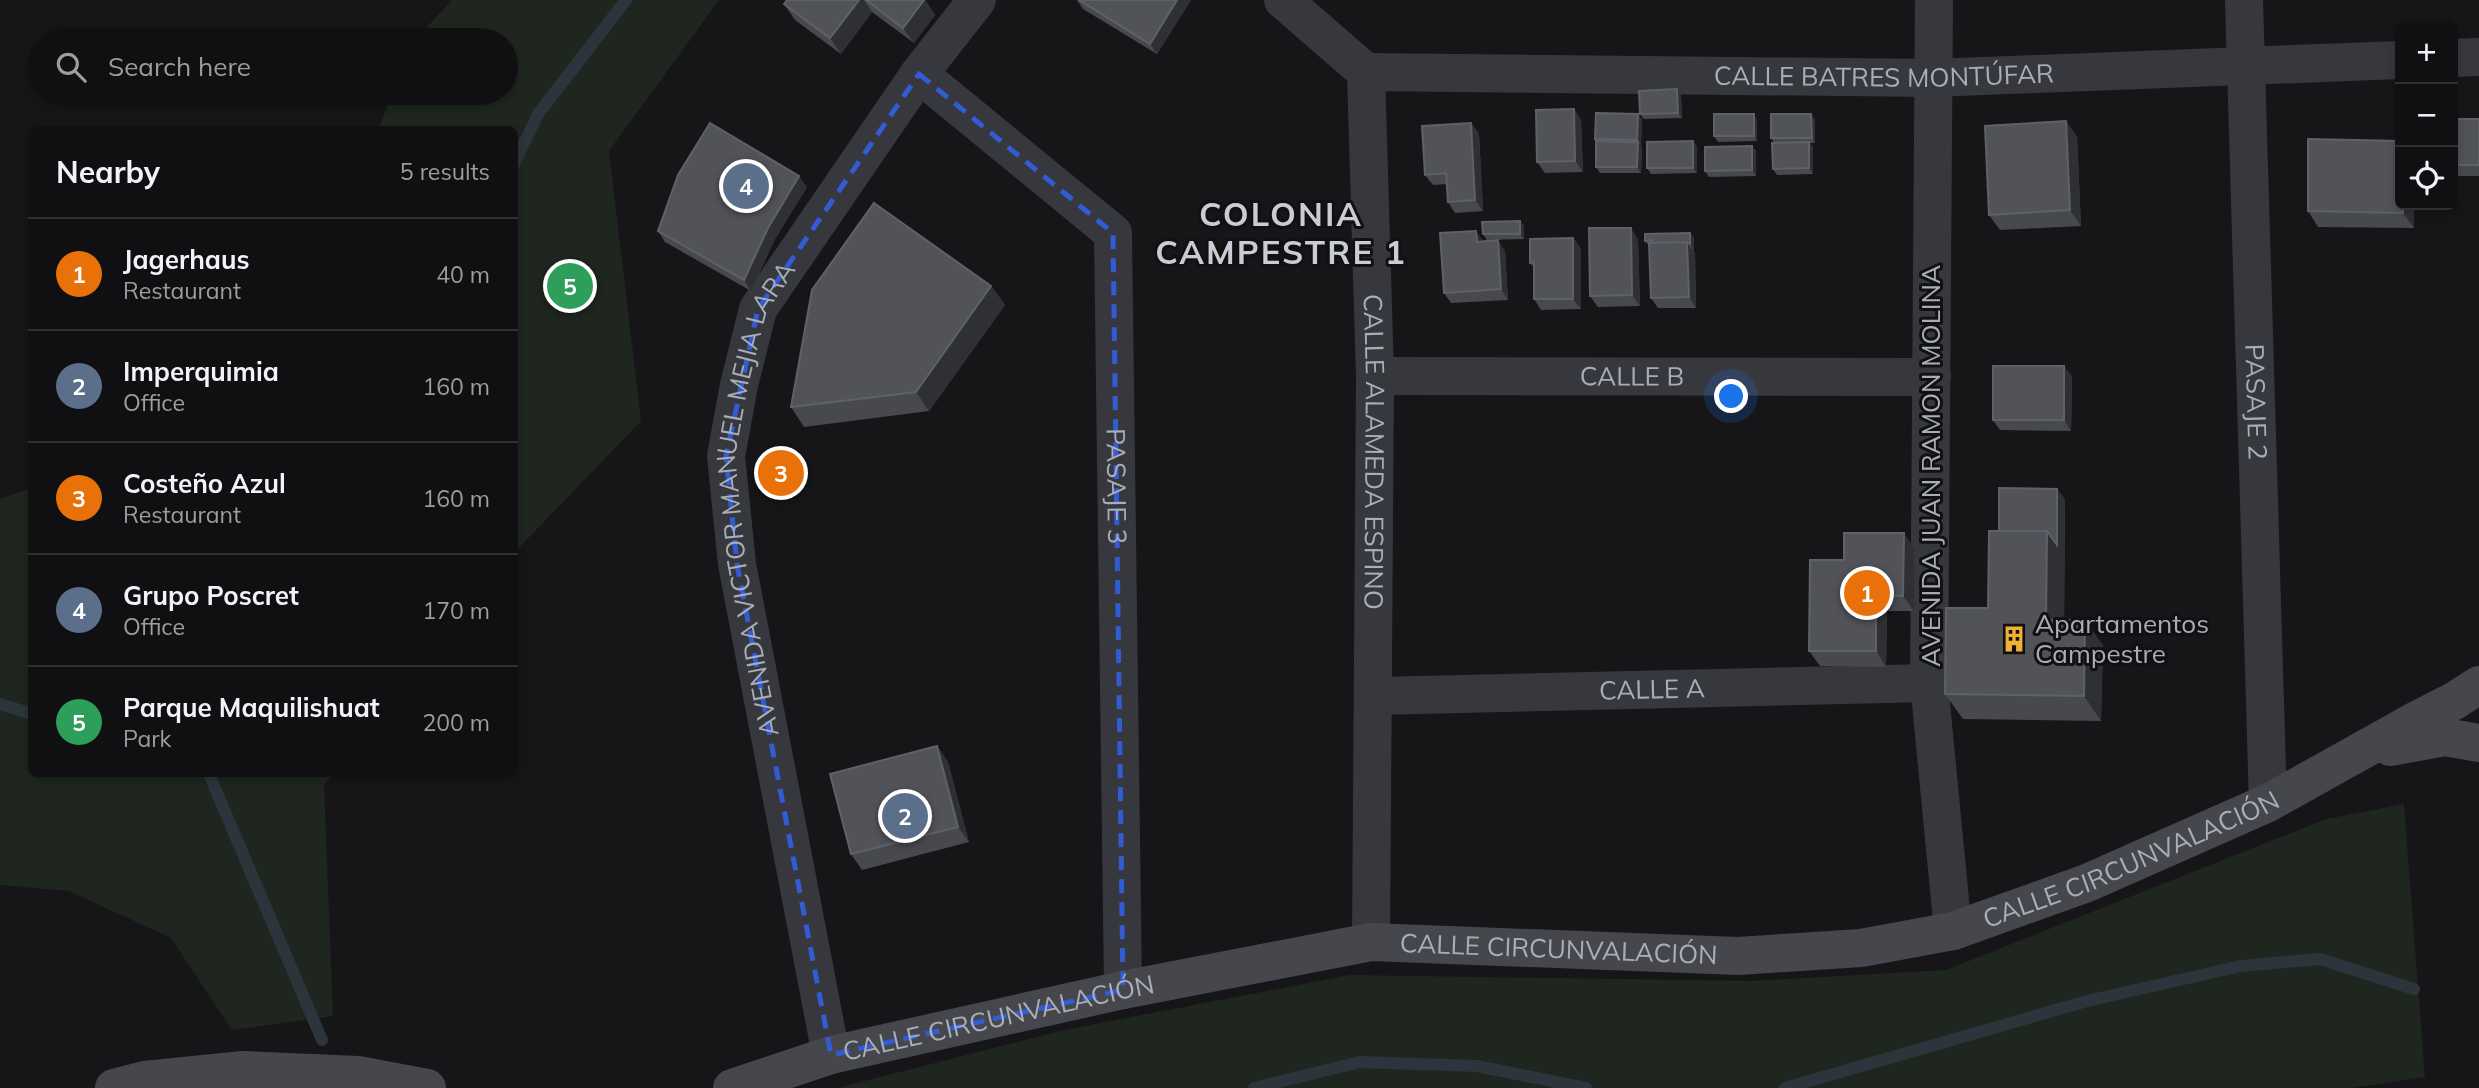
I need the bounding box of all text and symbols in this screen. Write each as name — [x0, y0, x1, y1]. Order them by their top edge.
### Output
map controls — [2395, 21, 2458, 210]
button: + — [2395, 21, 2458, 84]
search box — [28, 28, 518, 105]
icon: search — [52, 48, 90, 86]
text: Search here — [108, 50, 251, 83]
street label: CALLE BATRES MONTÚFAR — [1714, 56, 2055, 94]
button: − — [2395, 84, 2458, 147]
button: locate — [2395, 147, 2458, 210]
text: Nearby — [56, 153, 160, 191]
text: 5 results — [400, 157, 490, 186]
pin: 4 — [723, 160, 769, 212]
district label: COLONIA CAMPESTRE 1 — [1155, 193, 1407, 272]
text: Jagerhaus — [123, 243, 250, 276]
street label: AVENIDA VICTOR MANUEL MEJIA LARA — [709, 254, 802, 739]
text: 1 — [72, 260, 86, 289]
text: 40 m — [436, 260, 490, 289]
pin: 5 — [547, 260, 593, 312]
street label: AVENIDA JUAN RAMON MOLINA — [1914, 265, 1947, 667]
text: Restaurant — [123, 276, 241, 305]
street label: CALLE ALAMEDA ESPINO — [1357, 294, 1392, 610]
street label: PASAJE 2 — [2238, 343, 2275, 460]
text: Imperquimia — [123, 355, 279, 388]
street label: CALLE B — [1580, 359, 1684, 393]
text: 2 — [72, 372, 86, 401]
text: 160 m — [422, 372, 490, 401]
your location — [1714, 379, 1748, 413]
text: Office — [123, 388, 185, 417]
street label: PASAJE 3 — [1100, 428, 1134, 544]
pin: 3 — [758, 447, 804, 499]
text: Costeño Azul — [123, 467, 286, 500]
text: 3 — [72, 484, 86, 513]
text: 160 m — [422, 484, 490, 513]
text: Restaurant — [123, 500, 241, 529]
pin: 1 — [1844, 567, 1890, 619]
text: Grupo Poscret — [123, 579, 299, 612]
text: 4 — [72, 596, 86, 625]
text: 170 m — [422, 596, 490, 625]
place label: Apartamentos Campestre — [2035, 607, 2209, 670]
text: Office — [123, 612, 185, 641]
building icon: Apartamentos Campestre — [1999, 624, 2029, 654]
street label: CALLE A — [1599, 671, 1705, 707]
text: Parque Maquilishuat — [123, 691, 380, 724]
text: 5 — [72, 708, 86, 737]
text: 200 m — [422, 708, 490, 737]
text: Park — [123, 724, 171, 753]
street label: CALLE CIRCUNVALACIÓN — [1978, 783, 2285, 935]
pin: 2 — [882, 790, 928, 842]
street label: CALLE CIRCUNVALACIÓN — [1399, 926, 1718, 971]
street label: CALLE CIRCUNVALACIÓN — [840, 967, 1157, 1068]

